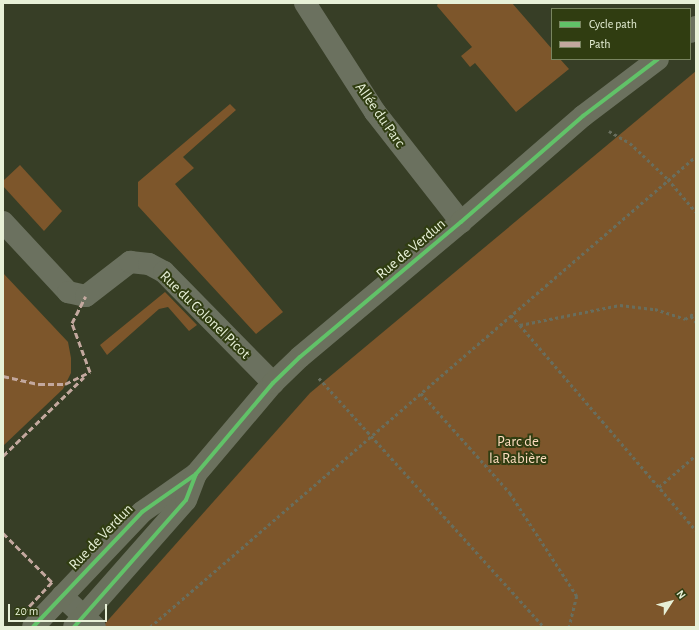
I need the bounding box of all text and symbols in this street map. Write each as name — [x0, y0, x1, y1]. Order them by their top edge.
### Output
legend — [551, 8, 691, 60]
text: Cycle path — [589, 18, 637, 30]
text: Path — [589, 38, 611, 50]
street label: Allée du Parc — [351, 79, 409, 151]
street label: Rue de Verdun — [373, 215, 449, 283]
street label: Rue du Colonel Picot — [156, 267, 254, 363]
park label: Parc de la Rabière — [489, 432, 547, 467]
street label: Rue de Verdun — [65, 500, 137, 574]
north arrow — [651, 582, 691, 622]
text: N — [674, 588, 688, 601]
scale bar — [10, 596, 109, 622]
text: 20 m — [15, 605, 38, 617]

